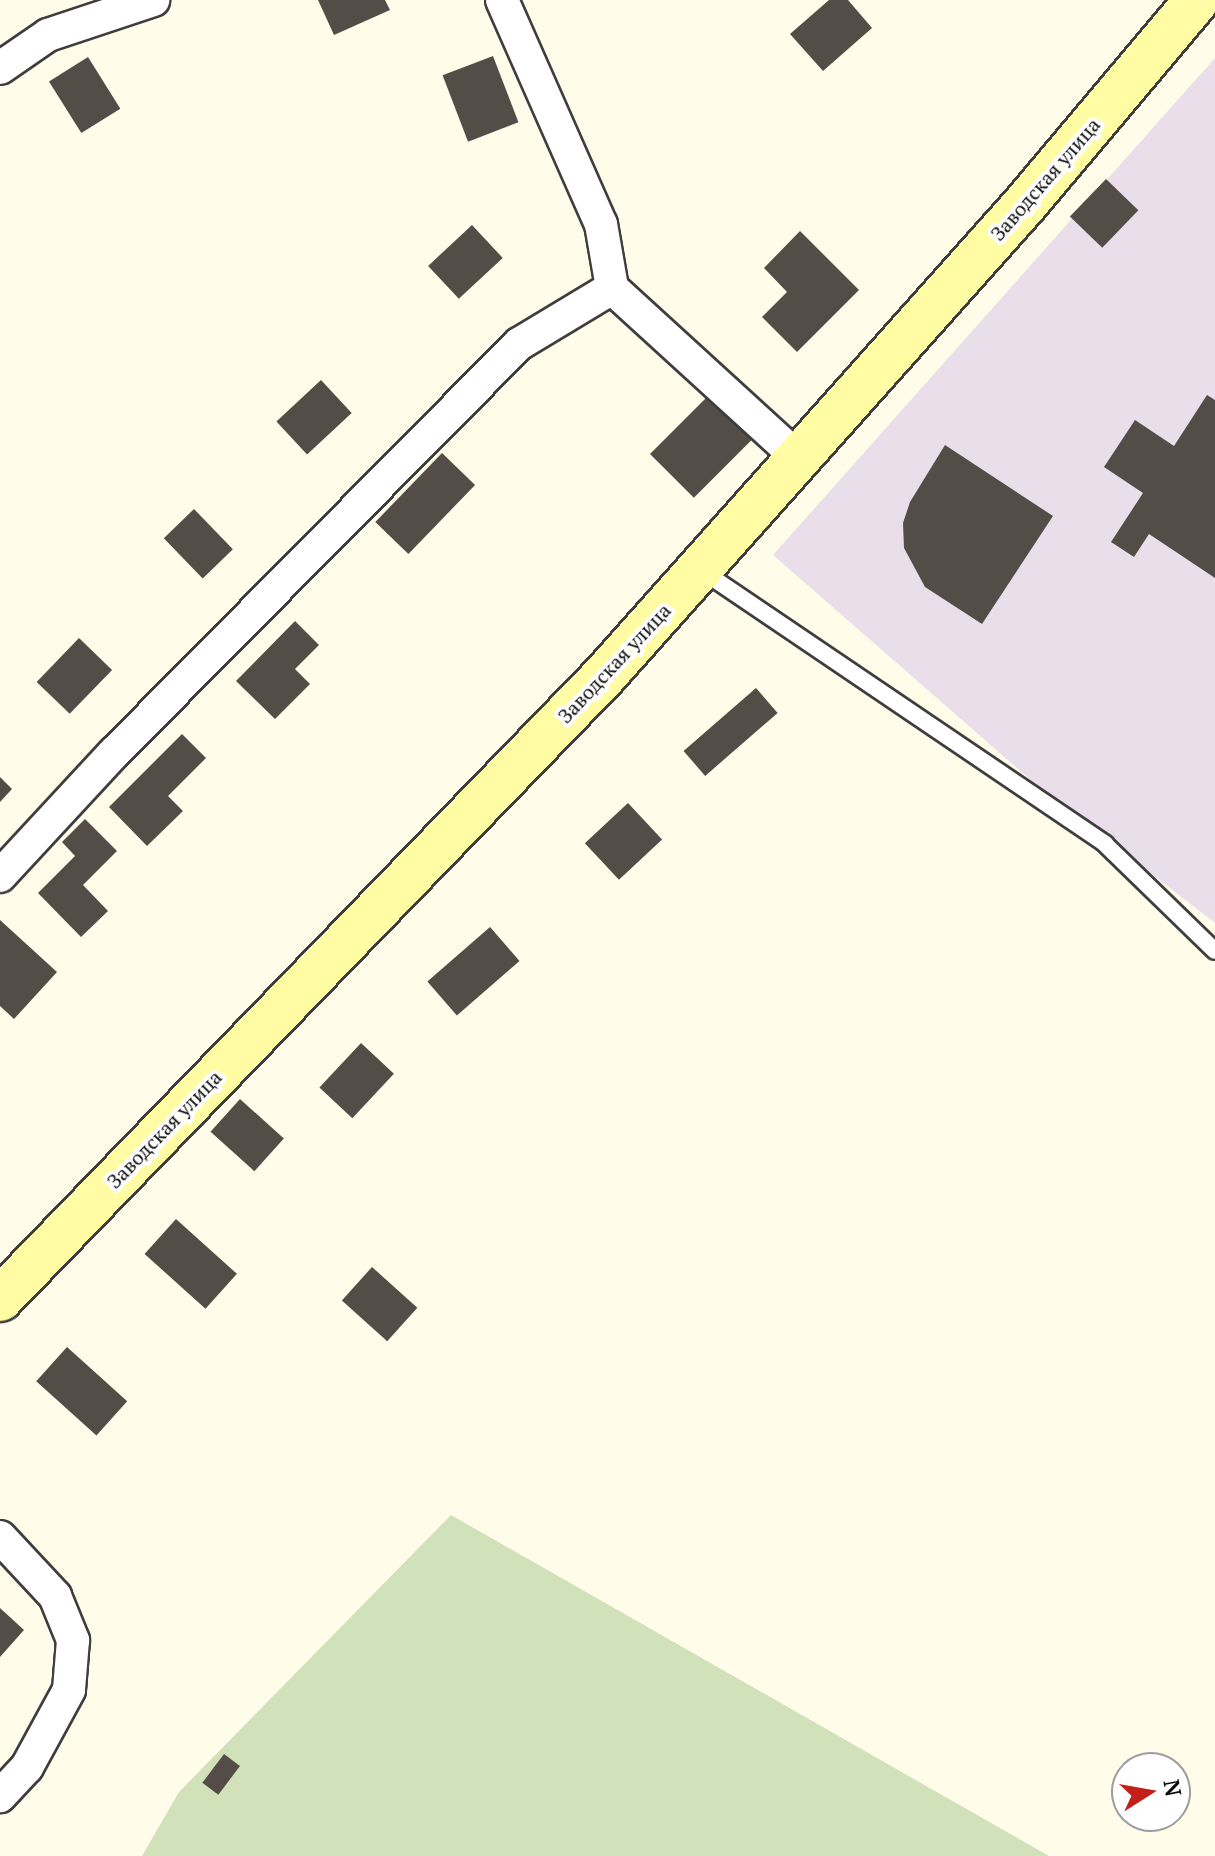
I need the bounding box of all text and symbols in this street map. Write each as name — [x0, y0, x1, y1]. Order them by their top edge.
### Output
street label: Заводская улица — [985, 113, 1105, 245]
street label: Заводская улица — [553, 598, 675, 728]
street label: Заводская улица — [102, 1065, 226, 1193]
north arrow — [1111, 1752, 1191, 1832]
text: N — [1157, 1777, 1189, 1799]

